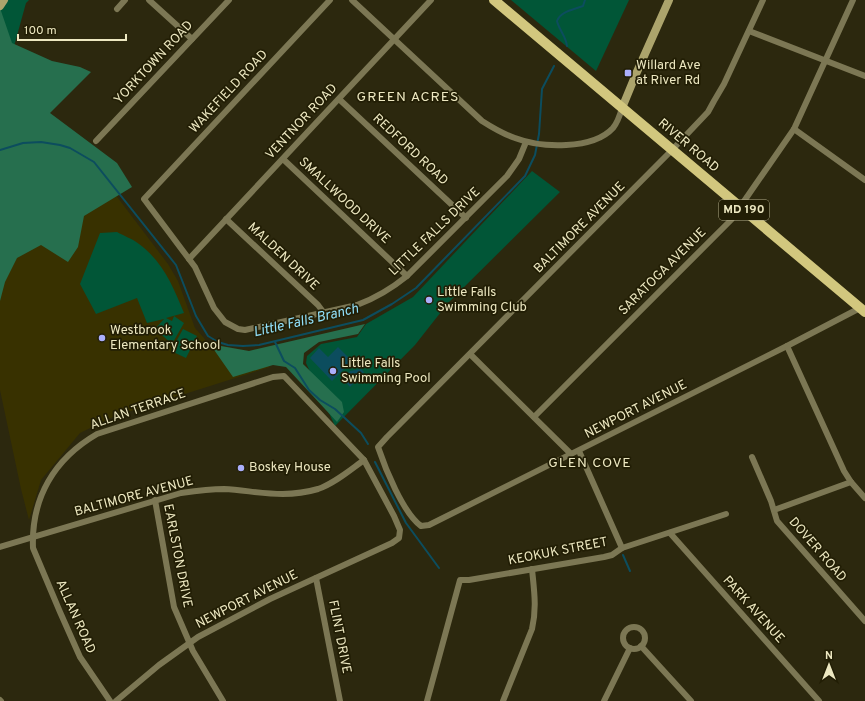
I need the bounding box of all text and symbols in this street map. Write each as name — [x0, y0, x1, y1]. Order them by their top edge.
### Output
scale bar — [18, 16, 126, 42]
street label: YORKTOWN ROAD — [111, 18, 197, 108]
text: 100 m — [24, 23, 57, 39]
street label: WAKEFIELD ROAD — [186, 47, 272, 137]
place label: Willard Ave at River Rd — [636, 58, 700, 89]
marker: Willard Ave at River Rd — [623, 68, 633, 78]
street label: VENTNOR ROAD — [263, 81, 341, 163]
district label: GREEN ACRES — [357, 89, 459, 106]
street label: REDFORD ROAD — [369, 111, 451, 189]
street label: RIVER ROAD — [654, 116, 722, 176]
street label: SMALLWOOD DRIVE — [295, 154, 393, 248]
street label: BALTIMORE AVENUE — [531, 179, 629, 277]
street label: LITTLE FALLS DRIVE — [386, 184, 484, 280]
road number: MD 190 — [719, 200, 769, 220]
street label: MALDEN DRIVE — [244, 220, 322, 294]
street label: SARATOGA AVENUE — [616, 225, 710, 319]
place label: Little Falls Swimming Club — [437, 285, 527, 316]
marker: Little Falls Swimming Club — [424, 295, 434, 305]
water label: Little Falls Branch — [252, 301, 361, 341]
place label: Westbrook Elementary School — [110, 323, 220, 354]
marker: Westbrook Elementary School — [97, 333, 107, 343]
place label: Little Falls Swimming Pool — [341, 356, 431, 387]
marker: Little Falls Swimming Pool — [328, 366, 338, 376]
street label: NEWPORT AVENUE — [582, 377, 690, 443]
street label: ALLAN TERRACE — [88, 386, 188, 434]
district label: GLEN COVE — [548, 455, 632, 472]
place label: Boskey House — [249, 460, 331, 476]
marker: Boskey House — [236, 463, 246, 473]
street label: BALTIMORE AVENUE — [73, 473, 195, 521]
street label: EARLSTON DRIVE — [159, 503, 195, 609]
street label: DOVER ROAD — [785, 514, 849, 586]
street label: KEOKUK STREET — [507, 534, 609, 570]
street label: NEWPORT AVENUE — [193, 567, 301, 633]
street label: PARK AVENUE — [719, 573, 787, 647]
street label: ALLAN ROAD — [52, 578, 98, 656]
street label: FLINT DRIVE — [324, 599, 354, 675]
north arrow — [809, 645, 849, 685]
text: N — [825, 649, 833, 663]

